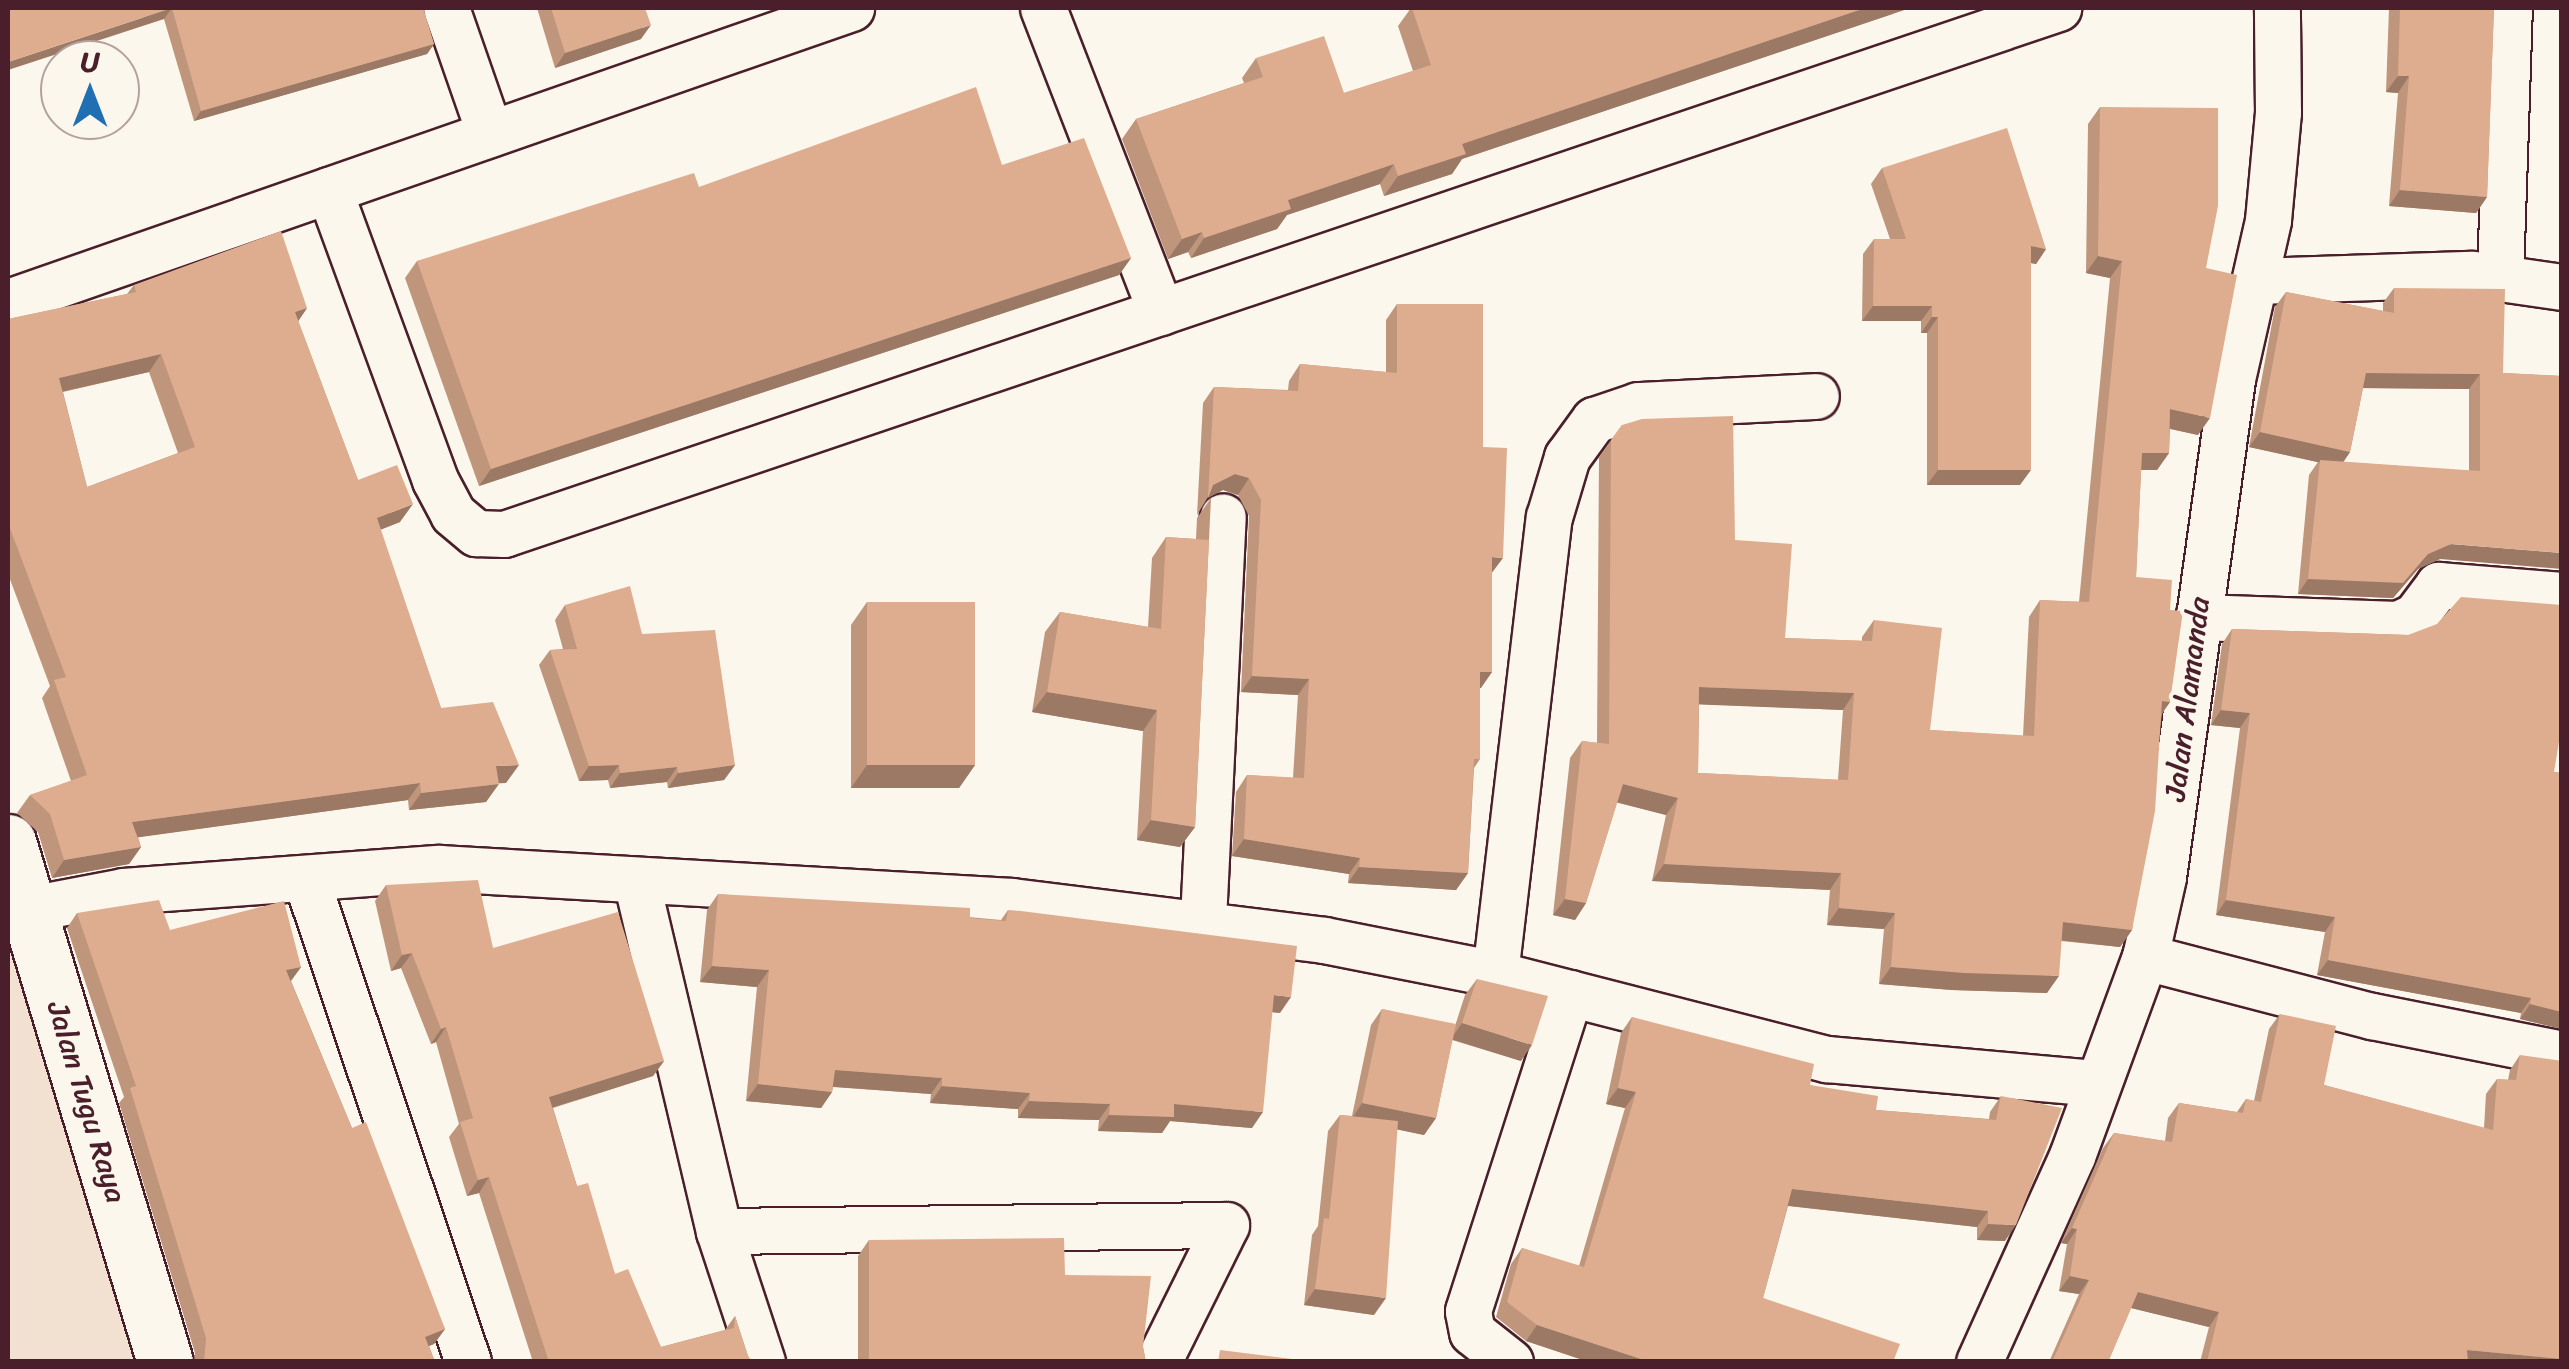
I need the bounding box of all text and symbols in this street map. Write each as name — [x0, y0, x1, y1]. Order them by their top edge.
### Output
text: U — [81, 37, 99, 86]
north arrow — [40, 40, 140, 140]
street label: Jalan Alamanda — [2157, 595, 2217, 803]
street label: Jalan Tugu Raya — [39, 996, 135, 1208]

